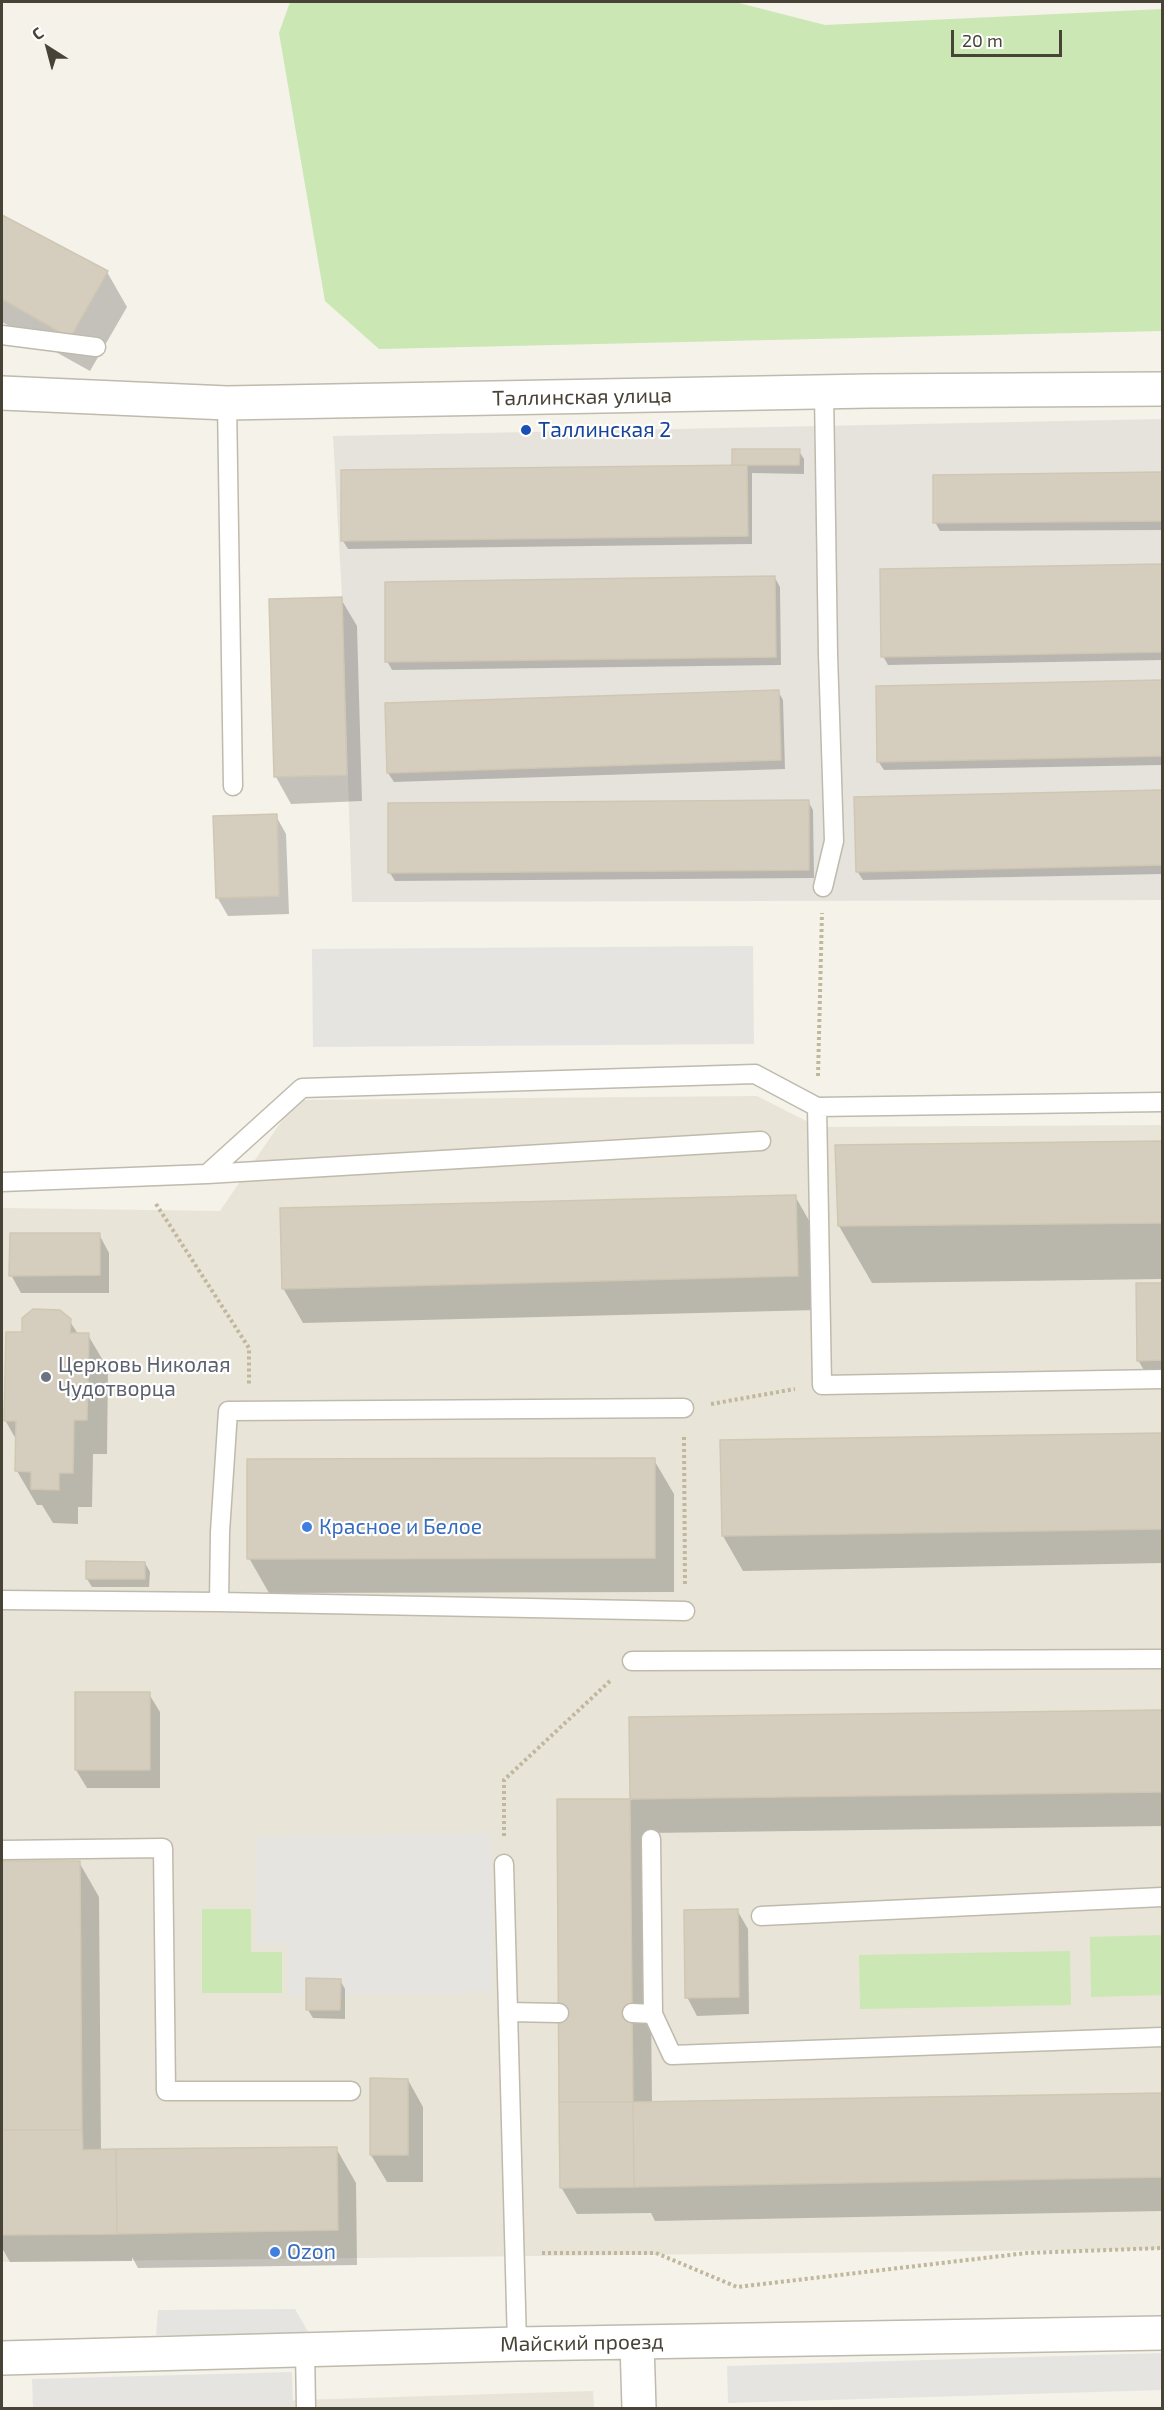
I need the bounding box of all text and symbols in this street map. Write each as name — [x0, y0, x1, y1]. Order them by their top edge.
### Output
north arrow — [18, 18, 78, 78]
scale bar — [954, 18, 1065, 56]
text: С — [28, 23, 47, 43]
text: 20 m — [962, 29, 1003, 51]
street label: Таллинская улица — [492, 383, 672, 411]
place label: Таллинская 2 — [538, 417, 671, 443]
marker: Таллинская 2 — [519, 423, 533, 437]
place label: Церковь Николая Чудотворца — [58, 1352, 231, 1402]
marker: Церковь Николая Чудотворца — [39, 1370, 53, 1384]
place label: Красное и Белое — [319, 1514, 482, 1540]
marker: Красное и Белое — [300, 1520, 314, 1534]
place label: Ozon — [287, 2239, 336, 2265]
marker: Ozon — [268, 2245, 282, 2259]
street label: Майский проезд — [500, 2329, 664, 2357]

